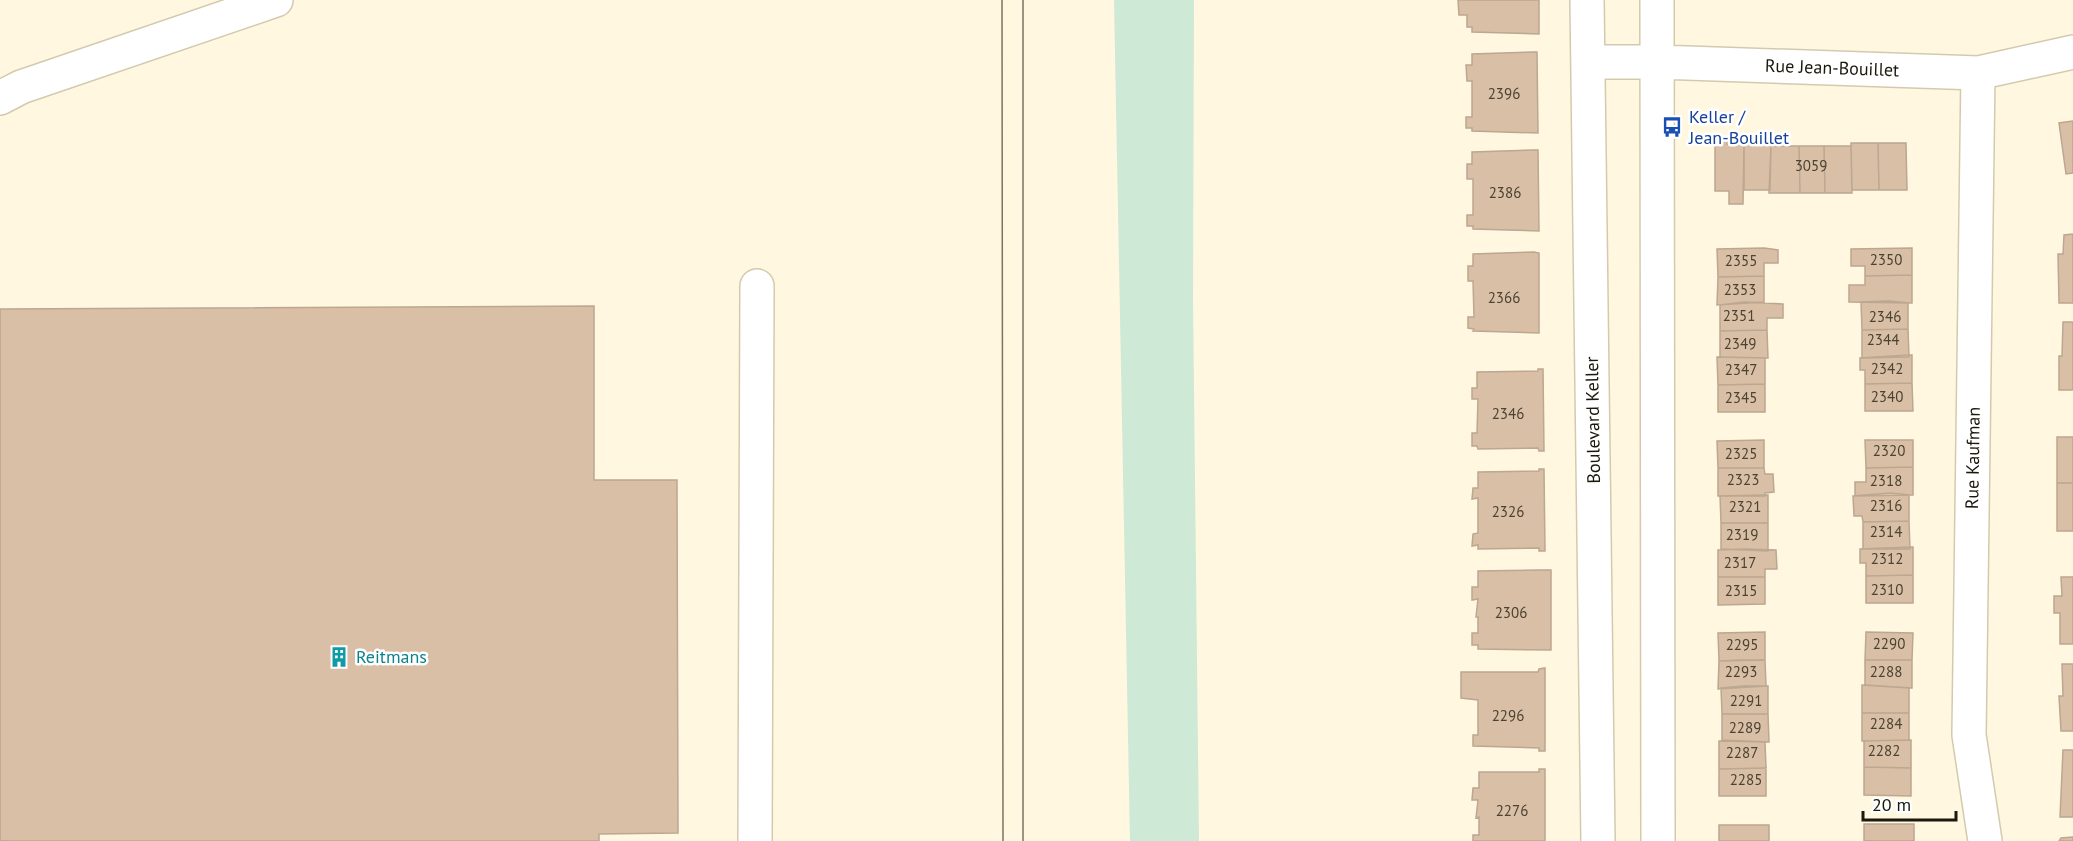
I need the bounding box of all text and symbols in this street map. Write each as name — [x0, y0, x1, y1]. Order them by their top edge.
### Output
street label: Rue Jean-Bouillet — [1765, 54, 1900, 81]
house number: 2396 — [1488, 84, 1520, 103]
place label: Keller / Jean-Bouillet — [1688, 105, 1789, 149]
bus stop icon: Keller / Jean-Bouillet — [1660, 115, 1684, 139]
house number: 3059 — [1795, 156, 1827, 175]
house number: 2386 — [1489, 183, 1521, 202]
house number: 2350 — [1870, 250, 1902, 269]
house number: 2355 — [1725, 251, 1757, 270]
house number: 2353 — [1724, 280, 1756, 299]
house number: 2366 — [1488, 288, 1520, 307]
house number: 2351 — [1723, 306, 1755, 325]
house number: 2346 — [1869, 307, 1901, 326]
house number: 2344 — [1867, 330, 1899, 349]
house number: 2349 — [1724, 334, 1756, 353]
street label: Boulevard Keller — [1580, 356, 1605, 484]
house number: 2342 — [1871, 359, 1903, 378]
house number: 2347 — [1725, 360, 1757, 379]
house number: 2340 — [1871, 387, 1903, 406]
house number: 2345 — [1725, 388, 1757, 407]
house number: 2346 — [1492, 404, 1524, 423]
street label: Rue Kaufman — [1960, 407, 1985, 509]
house number: 2320 — [1873, 441, 1905, 460]
house number: 2325 — [1725, 444, 1757, 463]
house number: 2323 — [1727, 470, 1759, 489]
house number: 2318 — [1870, 471, 1902, 490]
house number: 2316 — [1870, 496, 1902, 515]
house number: 2321 — [1729, 497, 1761, 516]
house number: 2326 — [1492, 502, 1524, 521]
house number: 2314 — [1870, 522, 1902, 541]
house number: 2319 — [1726, 525, 1758, 544]
house number: 2312 — [1871, 549, 1903, 568]
house number: 2317 — [1724, 553, 1756, 572]
house number: 2310 — [1871, 580, 1903, 599]
house number: 2315 — [1725, 581, 1757, 600]
house number: 2306 — [1495, 603, 1527, 622]
house number: 2290 — [1873, 634, 1905, 653]
house number: 2295 — [1726, 635, 1758, 654]
building icon: Reitmans — [327, 645, 351, 669]
place label: Reitmans — [356, 645, 427, 668]
house number: 2293 — [1725, 662, 1757, 681]
house number: 2288 — [1870, 662, 1902, 681]
house number: 2291 — [1730, 691, 1762, 710]
house number: 2296 — [1492, 706, 1524, 725]
house number: 2284 — [1870, 714, 1902, 733]
house number: 2289 — [1729, 718, 1761, 737]
house number: 2282 — [1868, 741, 1900, 760]
house number: 2287 — [1726, 743, 1758, 762]
house number: 2285 — [1730, 770, 1762, 789]
scale bar — [1863, 784, 1956, 822]
text: 20 m — [1872, 793, 1911, 816]
house number: 2276 — [1496, 801, 1528, 820]

